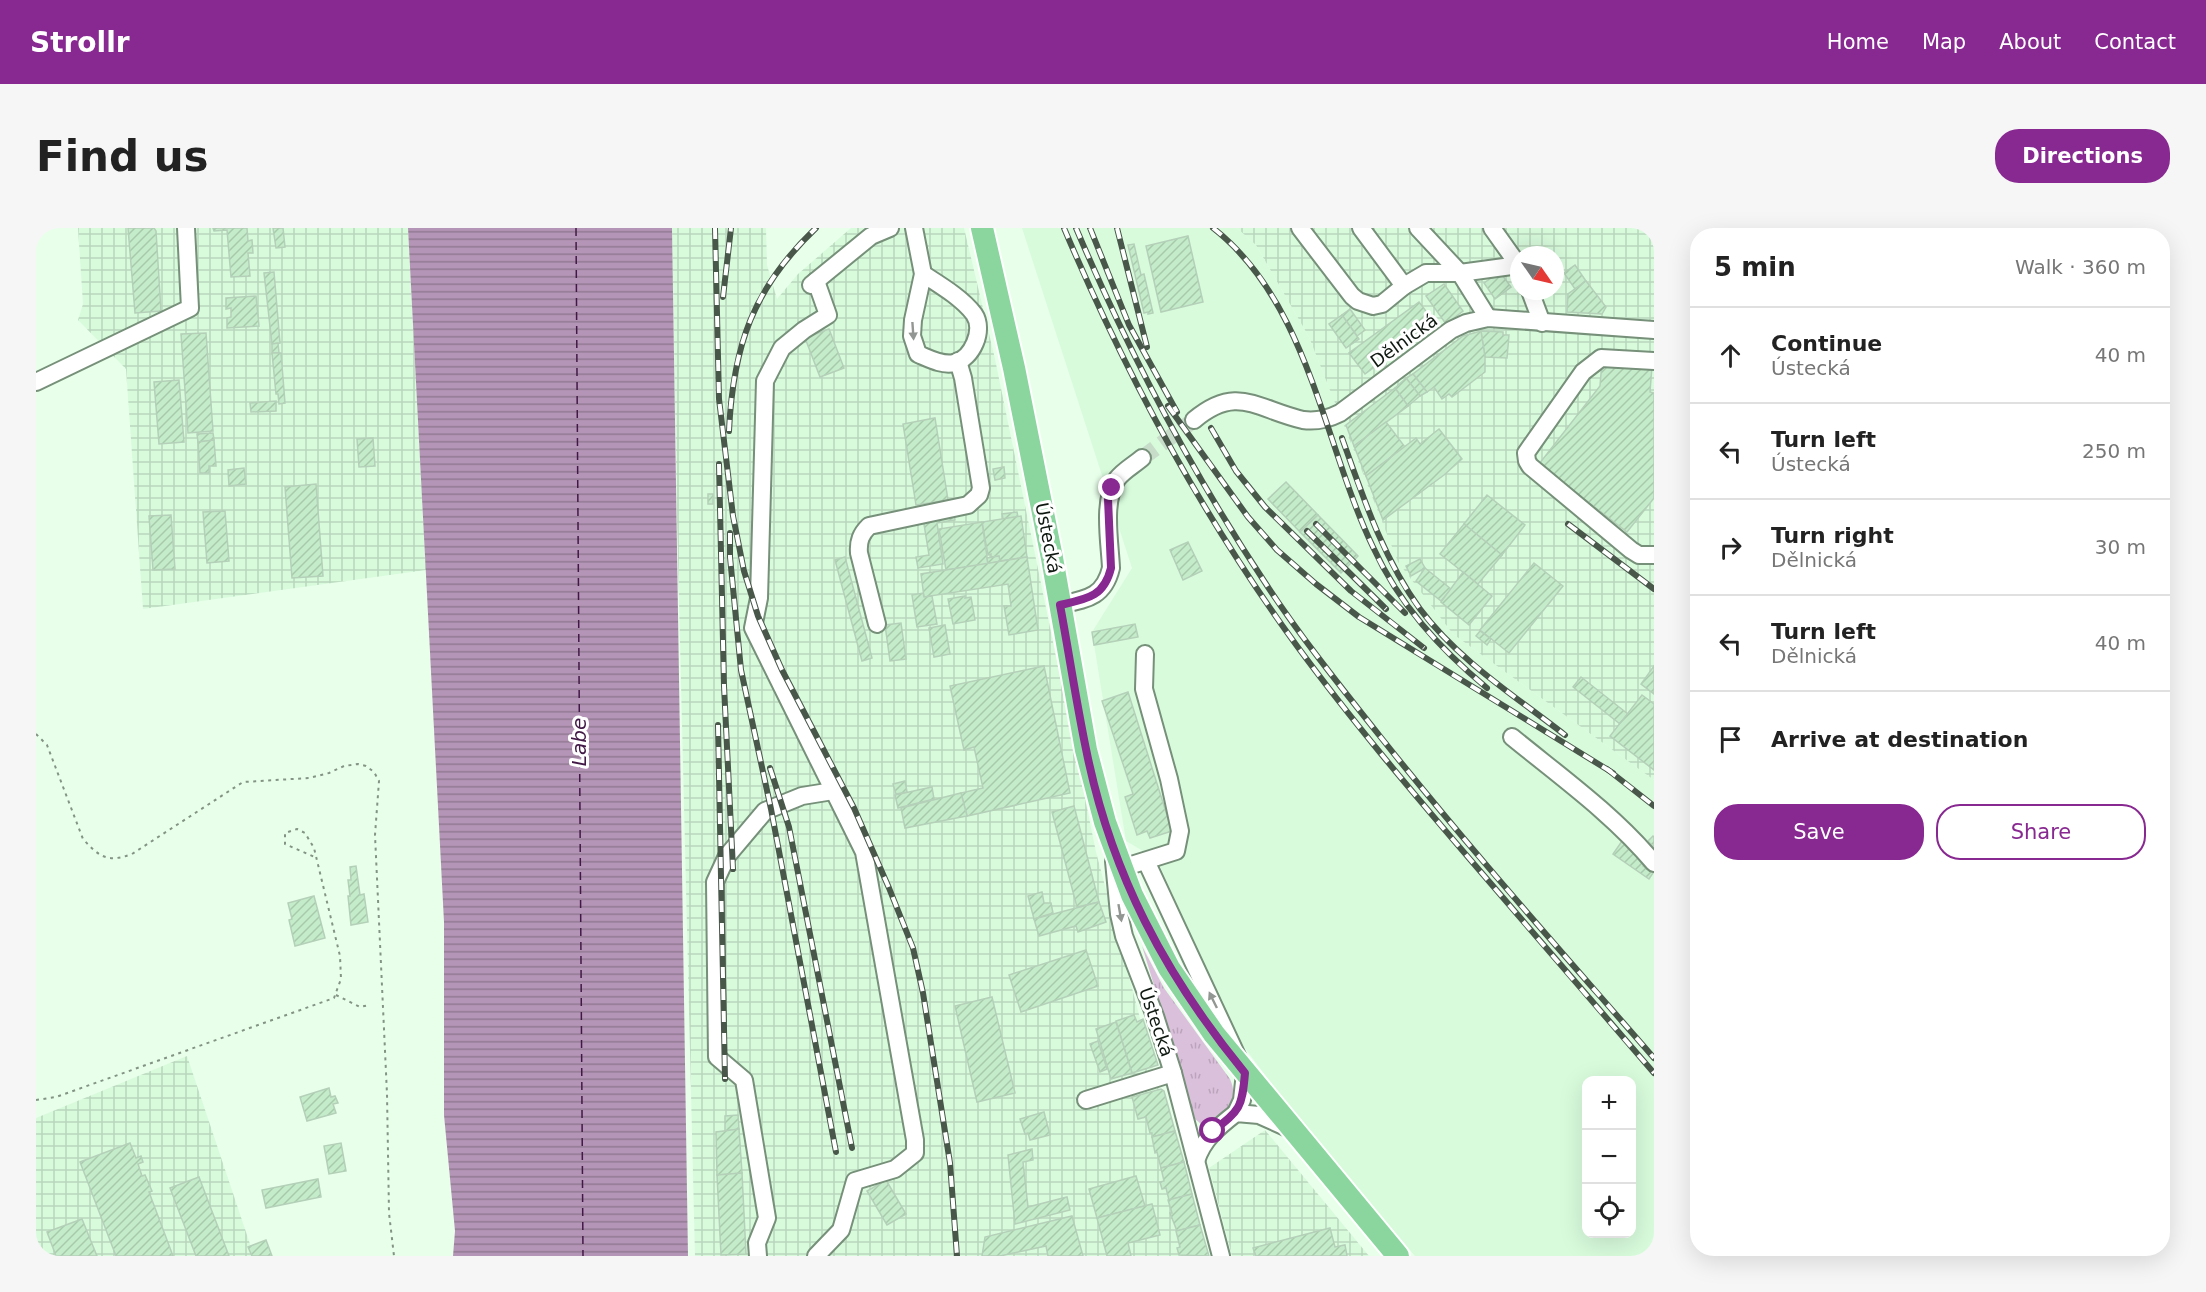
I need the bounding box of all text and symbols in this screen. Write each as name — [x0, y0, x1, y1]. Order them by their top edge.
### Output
text: Strollr — [30, 26, 130, 59]
text: Home — [1827, 30, 1889, 54]
text: Map — [1922, 30, 1966, 54]
text: About — [1999, 30, 2061, 54]
text: Contact — [2094, 30, 2176, 54]
button: Directions — [1995, 129, 2170, 183]
text: Find us — [36, 132, 209, 181]
north arrow — [1510, 246, 1564, 300]
text: 5 min — [1714, 252, 1796, 282]
text: Walk · 360 m — [2015, 255, 2146, 279]
street label: Dělnická — [1366, 309, 1441, 372]
one-way arrow — [909, 322, 918, 341]
text: Continue — [1771, 331, 1882, 356]
icon: ahead — [1714, 339, 1747, 372]
text: 40 m — [2095, 343, 2146, 367]
text: Ústecká — [1771, 356, 1851, 380]
text: Turn left — [1771, 427, 1876, 452]
icon: left — [1714, 435, 1747, 468]
text: 250 m — [2082, 439, 2146, 463]
text: Ústecká — [1771, 452, 1851, 476]
route end — [1098, 474, 1124, 500]
street label: Ústecká — [1031, 501, 1066, 575]
text: Turn right — [1771, 523, 1894, 548]
icon: right — [1714, 531, 1747, 564]
text: 30 m — [2095, 535, 2146, 559]
text: Dělnická — [1771, 548, 1857, 572]
text: Turn left — [1771, 619, 1876, 644]
icon: left — [1714, 627, 1747, 660]
text: 40 m — [2095, 631, 2146, 655]
text: Dělnická — [1771, 644, 1857, 668]
water label: Labe — [567, 718, 591, 766]
icon: arrive — [1714, 723, 1747, 756]
text: Arrive at destination — [1771, 727, 2028, 752]
button: Save — [1714, 804, 1924, 860]
button: Share — [1936, 804, 2146, 860]
one-way arrow — [1115, 904, 1124, 923]
street label: Ústecká — [1135, 985, 1178, 1059]
one-way arrow — [1208, 992, 1217, 1009]
map controls — [1582, 1076, 1636, 1238]
button: + — [1582, 1076, 1636, 1130]
route start — [1199, 1117, 1225, 1143]
button: − — [1582, 1130, 1636, 1184]
button: locate — [1582, 1184, 1636, 1238]

